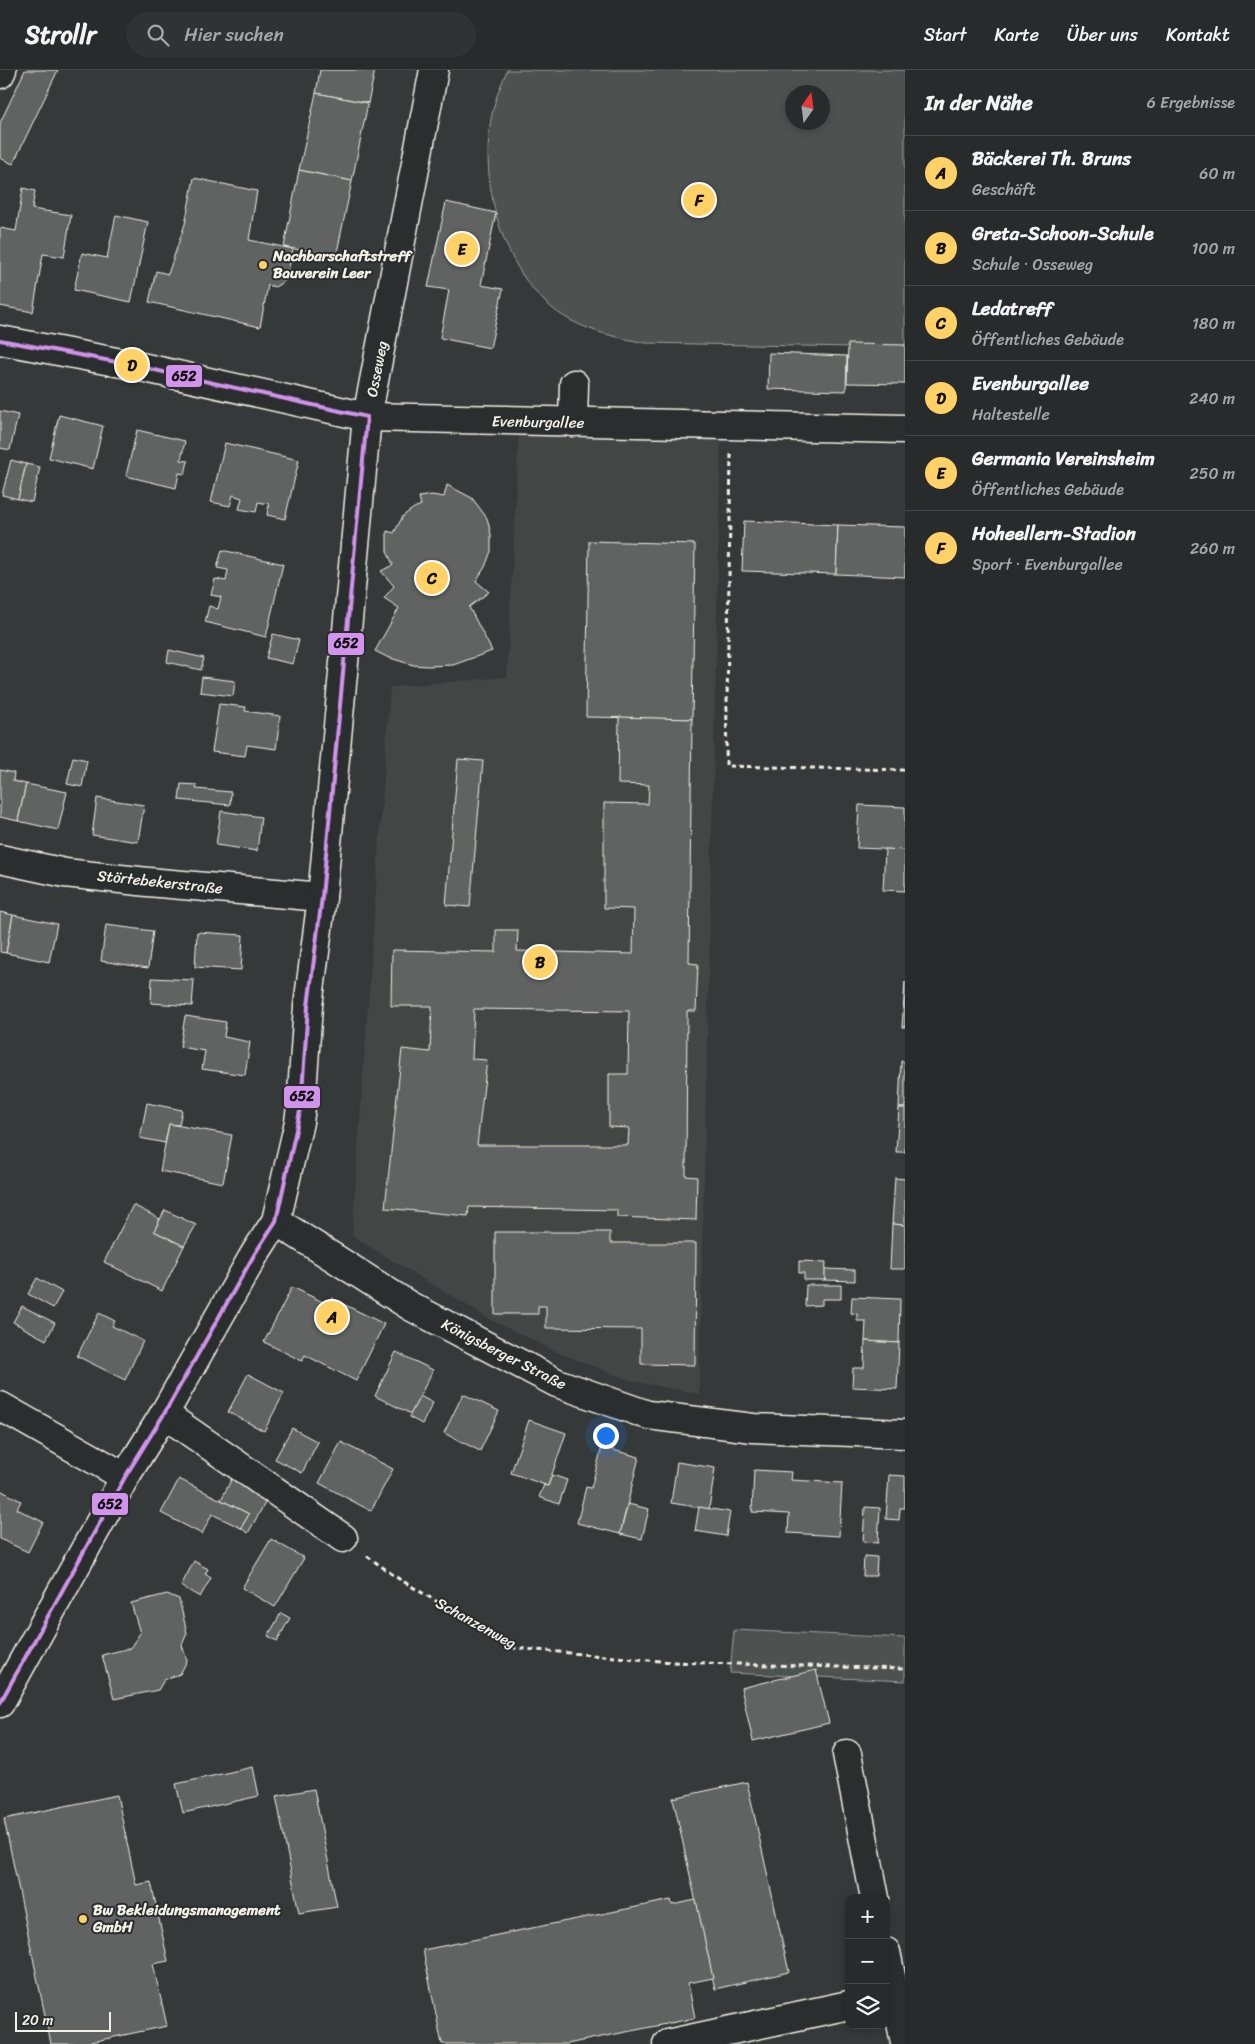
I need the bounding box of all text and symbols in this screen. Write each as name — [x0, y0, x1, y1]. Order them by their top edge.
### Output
search box — [126, 12, 476, 57]
text: Strollr — [25, 14, 96, 56]
text: Hier suchen — [184, 18, 284, 51]
text: Start — [924, 19, 967, 51]
text: Karte — [995, 19, 1039, 51]
text: Über uns — [1067, 19, 1138, 51]
text: Kontakt — [1166, 19, 1230, 51]
icon: search — [144, 21, 172, 49]
text: In der Nähe — [925, 84, 1033, 122]
north arrow — [785, 85, 830, 130]
text: 6 Ergebnisse — [1147, 88, 1235, 117]
text: Bäckerei Th. Bruns — [972, 142, 1131, 175]
text: A — [936, 159, 946, 188]
text: 60 m — [1199, 159, 1235, 188]
text: Geschäft — [972, 175, 1035, 204]
pin: F — [683, 181, 715, 219]
text: Greta-Schoon-Schule — [972, 217, 1154, 250]
pin: E — [446, 230, 478, 268]
text: B — [936, 234, 946, 263]
text: 100 m — [1191, 234, 1235, 263]
place label: Nachbarschaftstreff Bauverein Leer — [272, 243, 413, 286]
text: Schule · Osseweg — [972, 250, 1093, 279]
marker: Nachbarschaftstreff Bauverein Leer — [257, 259, 269, 271]
text: Ledatreff — [972, 292, 1052, 325]
text: C — [936, 309, 946, 338]
text: 180 m — [1192, 309, 1235, 338]
text: Öffentliches Gebäude — [972, 325, 1124, 354]
street label: Osseweg — [359, 338, 395, 399]
pin: D — [116, 346, 148, 384]
line badge: 652 — [165, 364, 203, 388]
text: 652 — [171, 364, 197, 389]
text: Evenburgallee — [972, 367, 1089, 400]
text: D — [936, 384, 946, 413]
text: 240 m — [1189, 384, 1235, 413]
text: Haltestelle — [972, 400, 1050, 429]
street label: Evenburgallee — [492, 408, 585, 436]
text: Germania Vereinsheim — [972, 442, 1155, 475]
text: E — [937, 459, 945, 488]
text: 250 m — [1189, 459, 1235, 488]
text: Öffentliches Gebäude — [972, 475, 1124, 504]
text: Hoheellern-Stadion — [972, 517, 1136, 550]
text: F — [937, 534, 945, 563]
text: 260 m — [1190, 534, 1235, 563]
text: Sport · Evenburgallee — [972, 550, 1123, 579]
pin: C — [416, 559, 448, 597]
text: 652 — [333, 631, 359, 656]
line badge: 652 — [327, 632, 365, 656]
street label: Störtebekerstraße — [96, 862, 224, 902]
pin: B — [524, 943, 556, 981]
text: 652 — [289, 1084, 315, 1109]
line badge: 652 — [283, 1085, 321, 1109]
pin: A — [316, 1298, 348, 1336]
street label: Königsberger Straße — [437, 1311, 571, 1397]
your location — [593, 1423, 619, 1449]
line badge: 652 — [91, 1492, 129, 1516]
text: 652 — [97, 1492, 123, 1517]
street label: Schanzenweg — [431, 1590, 521, 1656]
map controls — [845, 1894, 890, 2029]
button: + — [845, 1894, 890, 1939]
place label: Bw Bekleidungsmanagement GmbH — [92, 1897, 281, 1940]
marker: Bw Bekleidungsmanagement GmbH — [77, 1913, 89, 1925]
button: − — [845, 1939, 890, 1984]
button: layers — [845, 1984, 890, 2029]
text: 20 m — [22, 2008, 53, 2033]
scale bar — [15, 2009, 111, 2032]

